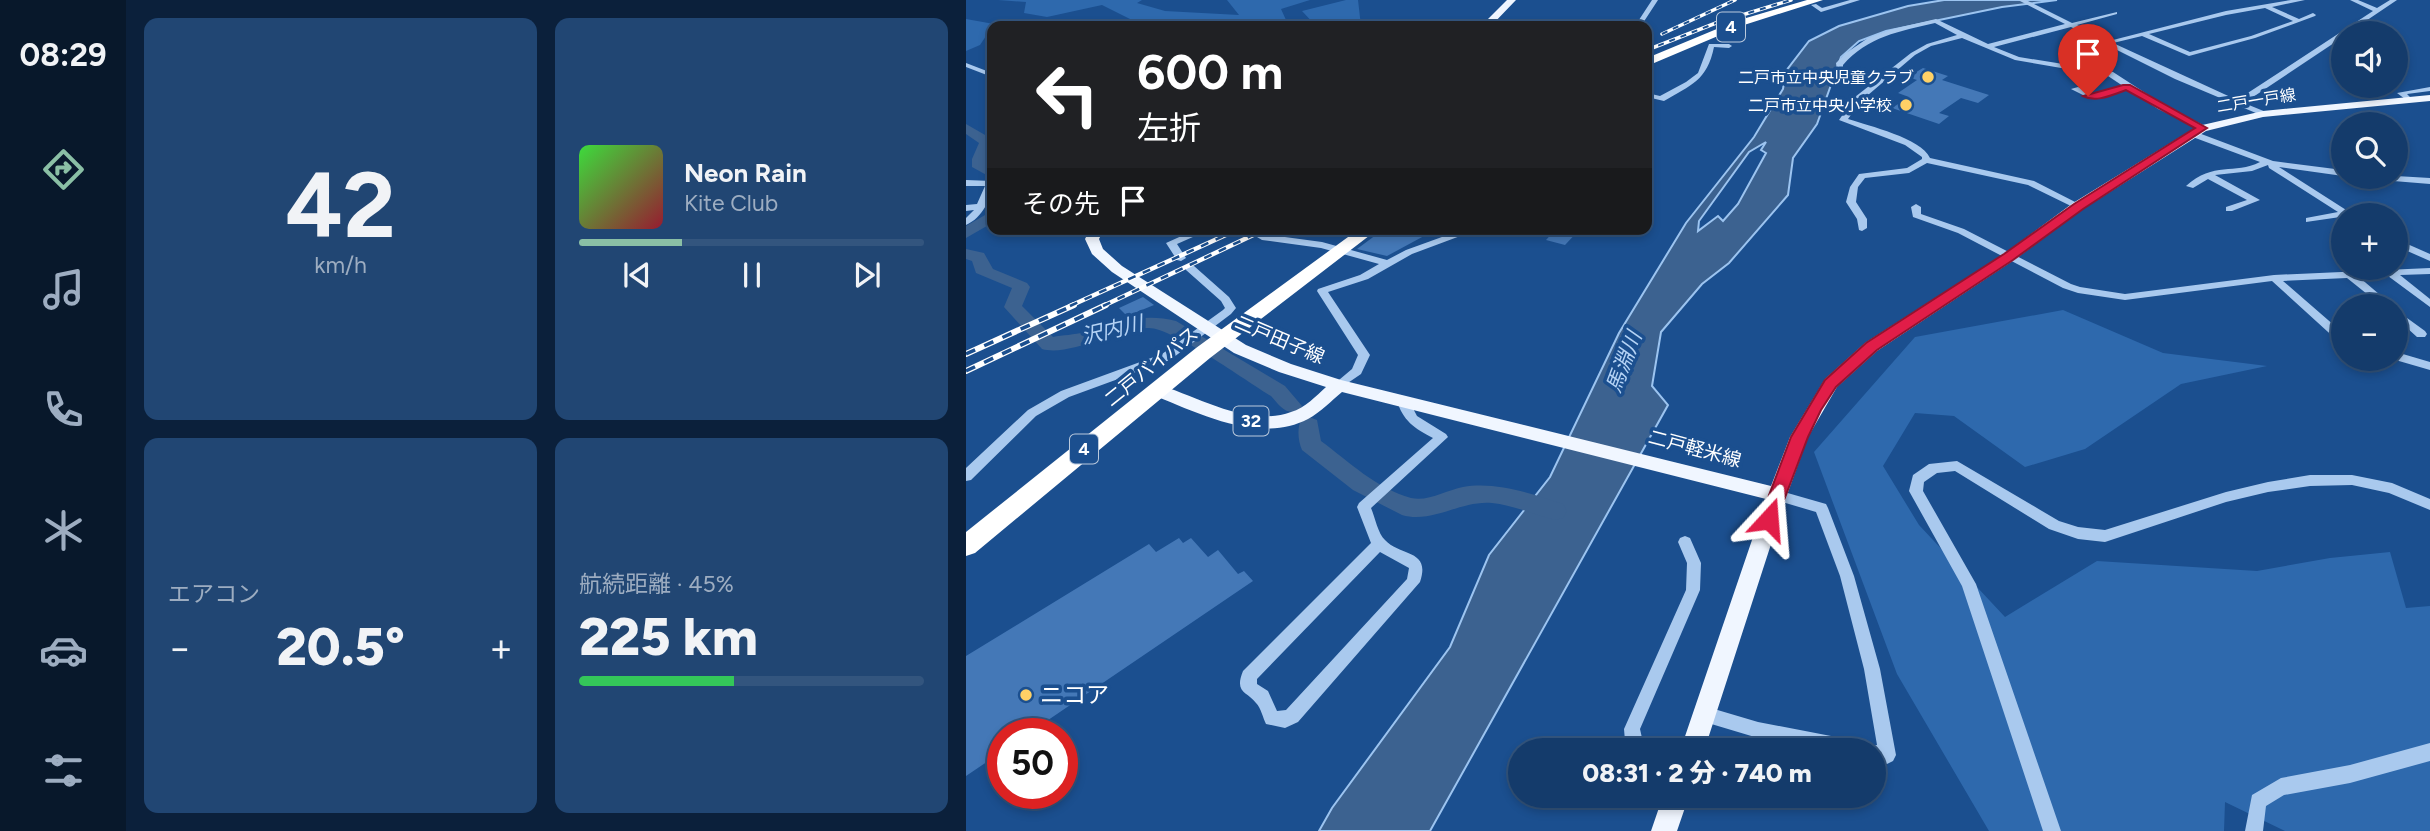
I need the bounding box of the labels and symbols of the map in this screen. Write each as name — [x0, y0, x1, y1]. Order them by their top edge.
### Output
road number: 4 — [1717, 12, 1745, 42]
pin — [2058, 24, 2118, 96]
place label: 二戸市立中央児童クラブ — [1738, 68, 1914, 87]
marker: 二戸市立中央児童クラブ — [1920, 69, 1936, 85]
street label: 二戸一戸線 — [2215, 85, 2297, 116]
place label: 二戸市立中央小学校 — [1748, 96, 1892, 115]
marker: 二戸市立中央小学校 — [1898, 97, 1914, 113]
water label: 沢内川 — [1078, 310, 1147, 349]
street label: 二戸田子線 — [1232, 310, 1328, 369]
street label: 二戸バイパス — [1100, 322, 1203, 411]
water label: 馬淵川 — [1601, 326, 1647, 396]
road number: 32 — [1234, 407, 1268, 436]
street label: 二戸軽米線 — [1646, 425, 1744, 472]
road number: 4 — [1070, 434, 1098, 463]
position arrow — [1732, 482, 1806, 556]
place label: ニコア — [1040, 681, 1109, 709]
marker: ニコア — [1018, 687, 1034, 703]
speed limit sign: 50 — [987, 718, 1078, 809]

